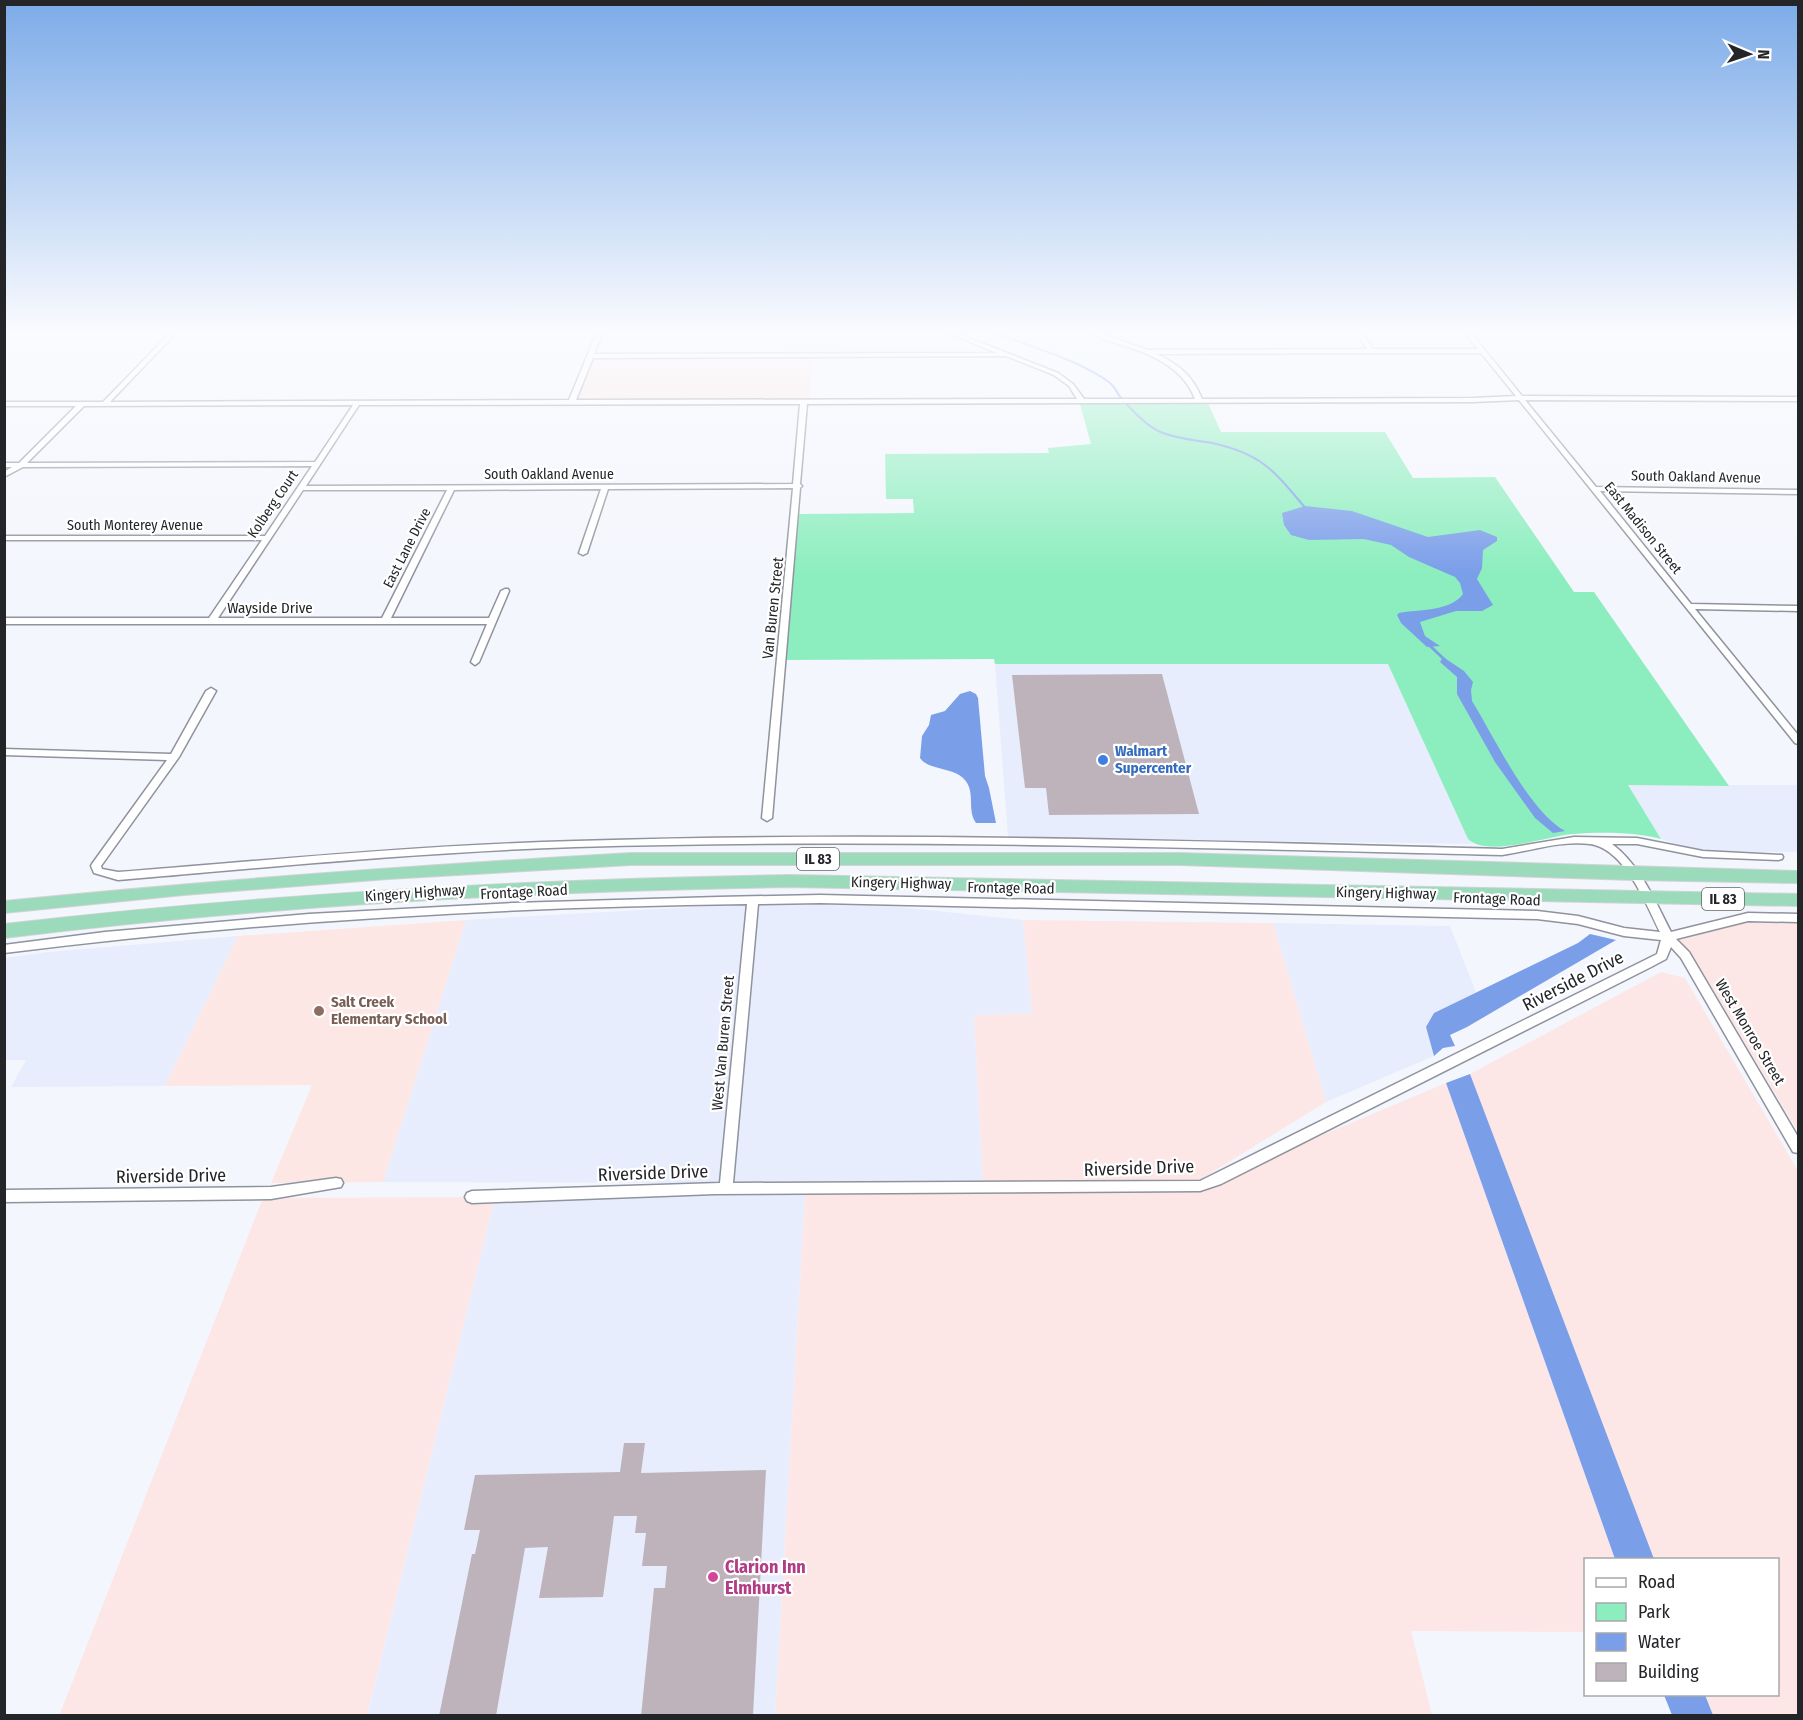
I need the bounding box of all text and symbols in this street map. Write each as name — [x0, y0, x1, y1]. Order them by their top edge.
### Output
north arrow — [1719, 24, 1779, 84]
text: N — [1754, 49, 1773, 60]
street label: Kolberg Court — [244, 466, 302, 541]
street label: South Oakland Avenue — [484, 466, 614, 483]
street label: South Oakland Avenue — [1631, 467, 1761, 487]
street label: East Madison Street — [1601, 479, 1686, 578]
street label: East Lane Drive — [380, 505, 434, 591]
street label: South Monterey Avenue — [67, 517, 203, 534]
street label: Van Buren Street — [759, 556, 787, 660]
street label: Wayside Drive — [227, 599, 313, 617]
place label: Walmart Supercenter — [1115, 742, 1192, 777]
marker: Walmart Supercenter — [1096, 753, 1110, 767]
road number: IL 83 — [797, 848, 839, 870]
street label: Kingery Highway — [851, 873, 952, 893]
street label: Frontage Road — [967, 878, 1055, 898]
street label: Kingery Highway — [364, 880, 466, 905]
street label: Frontage Road — [480, 881, 568, 903]
street label: Kingery Highway — [1336, 883, 1437, 903]
street label: Frontage Road — [1453, 888, 1541, 910]
road number: IL 83 — [1702, 888, 1744, 910]
street label: Riverside Drive — [1519, 946, 1627, 1016]
street label: West Van Buren Street — [708, 975, 738, 1111]
street label: West Monroe Street — [1711, 976, 1789, 1088]
place label: Salt Creek Elementary School — [331, 993, 448, 1028]
marker: Salt Creek Elementary School — [312, 1004, 326, 1018]
street label: Riverside Drive — [1083, 1155, 1195, 1181]
street label: Riverside Drive — [597, 1160, 709, 1186]
street label: Riverside Drive — [116, 1164, 226, 1188]
place label: Clarion Inn Elmhurst — [725, 1556, 806, 1599]
legend — [1584, 1558, 1779, 1696]
marker: Clarion Inn Elmhurst — [706, 1570, 720, 1584]
text: Road — [1638, 1571, 1675, 1593]
text: Park — [1638, 1601, 1671, 1623]
text: Water — [1638, 1631, 1681, 1653]
text: Building — [1638, 1661, 1699, 1683]

